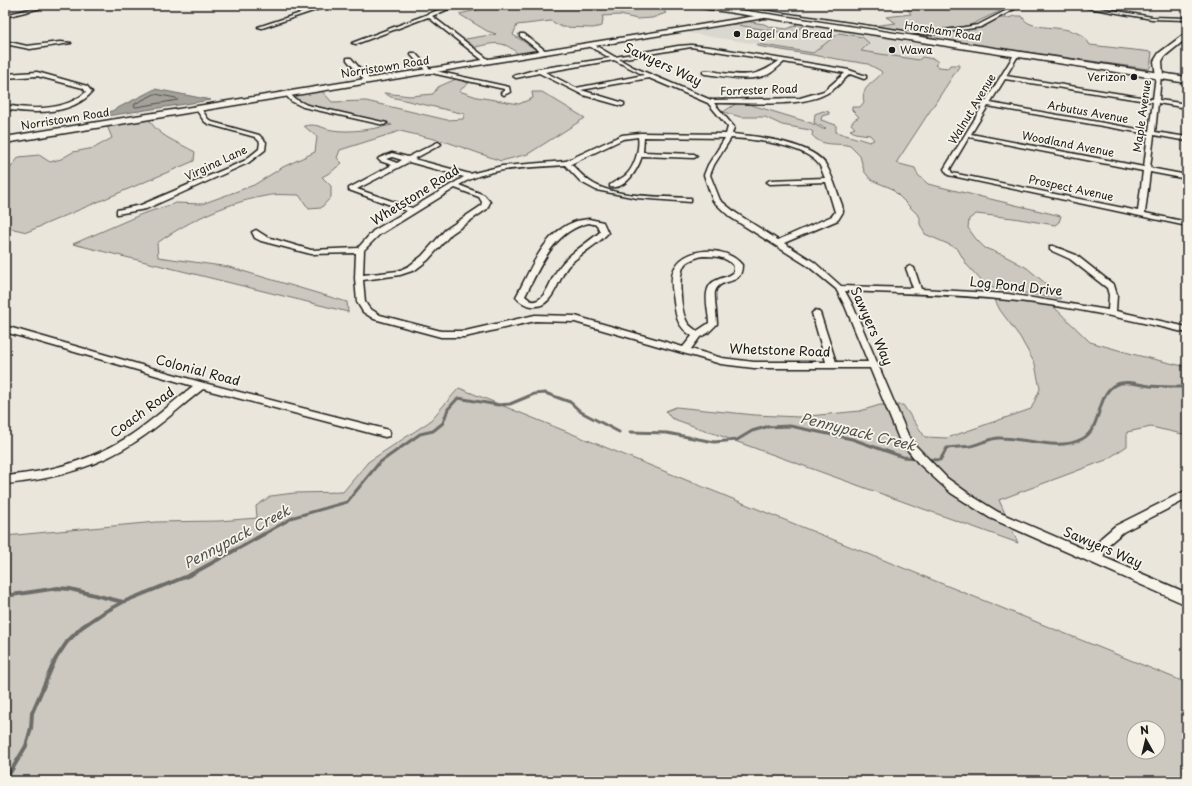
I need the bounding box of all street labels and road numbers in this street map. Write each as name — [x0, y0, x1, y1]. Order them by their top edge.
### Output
street label: Horsham Road — [903, 16, 983, 45]
street label: Sawyers Way — [621, 37, 705, 90]
street label: Norristown Road — [339, 51, 430, 82]
street label: Walnut Avenue — [944, 70, 999, 147]
street label: Maple Avenue — [1128, 79, 1155, 153]
street label: Forrester Road — [720, 80, 798, 99]
street label: Arbutus Avenue — [1046, 96, 1130, 127]
street label: Norristown Road — [19, 103, 110, 134]
street label: Woodland Avenue — [1020, 126, 1116, 161]
street label: Virgina Lane — [182, 141, 250, 184]
street label: Whetstone Road — [367, 160, 463, 229]
street label: Prospect Avenue — [1027, 170, 1115, 205]
street label: Log Pond Drive — [969, 271, 1063, 300]
street label: Sawyers Way — [847, 283, 898, 368]
street label: Whetstone Road — [729, 338, 831, 361]
street label: Colonial Road — [154, 349, 243, 390]
street label: Coach Road — [106, 382, 178, 441]
street label: Sawyers Way — [1061, 521, 1146, 572]

